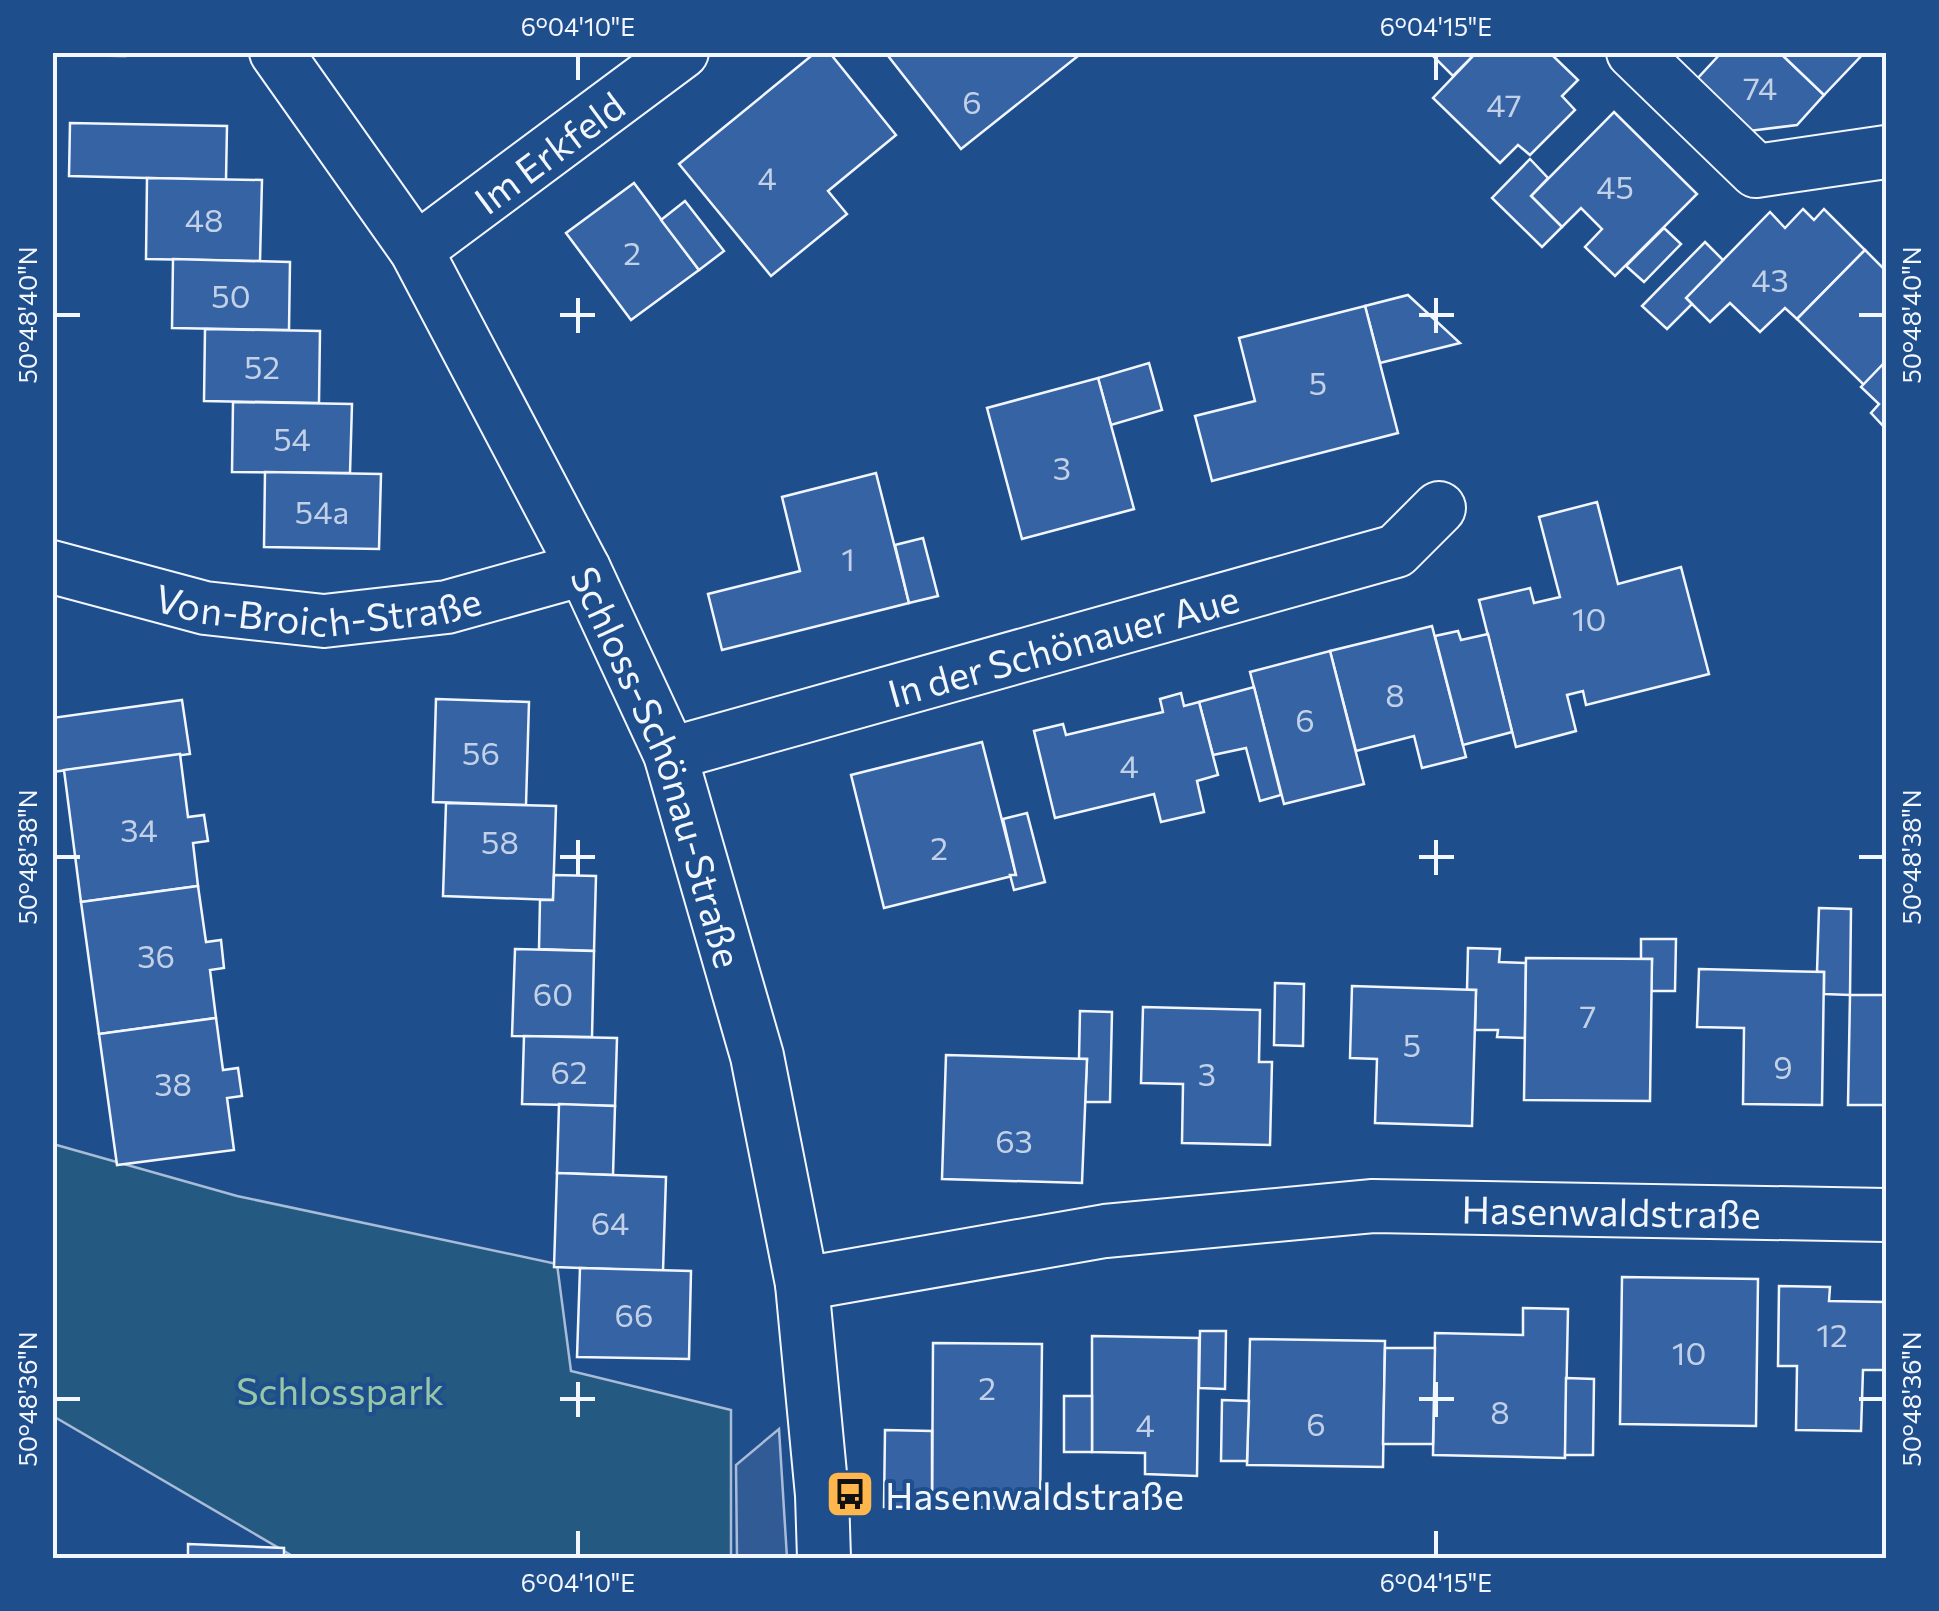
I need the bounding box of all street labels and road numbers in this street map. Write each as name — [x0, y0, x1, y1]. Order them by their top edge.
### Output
street label: Im Erkfeld — [464, 80, 633, 223]
street label: Schloss-Schönau-Straße — [562, 558, 754, 972]
street label: Von-Broich-Straße — [150, 572, 486, 645]
street label: In der Schönauer Aue — [882, 573, 1244, 716]
street label: Hasenwaldstraße — [1461, 1184, 1761, 1236]

